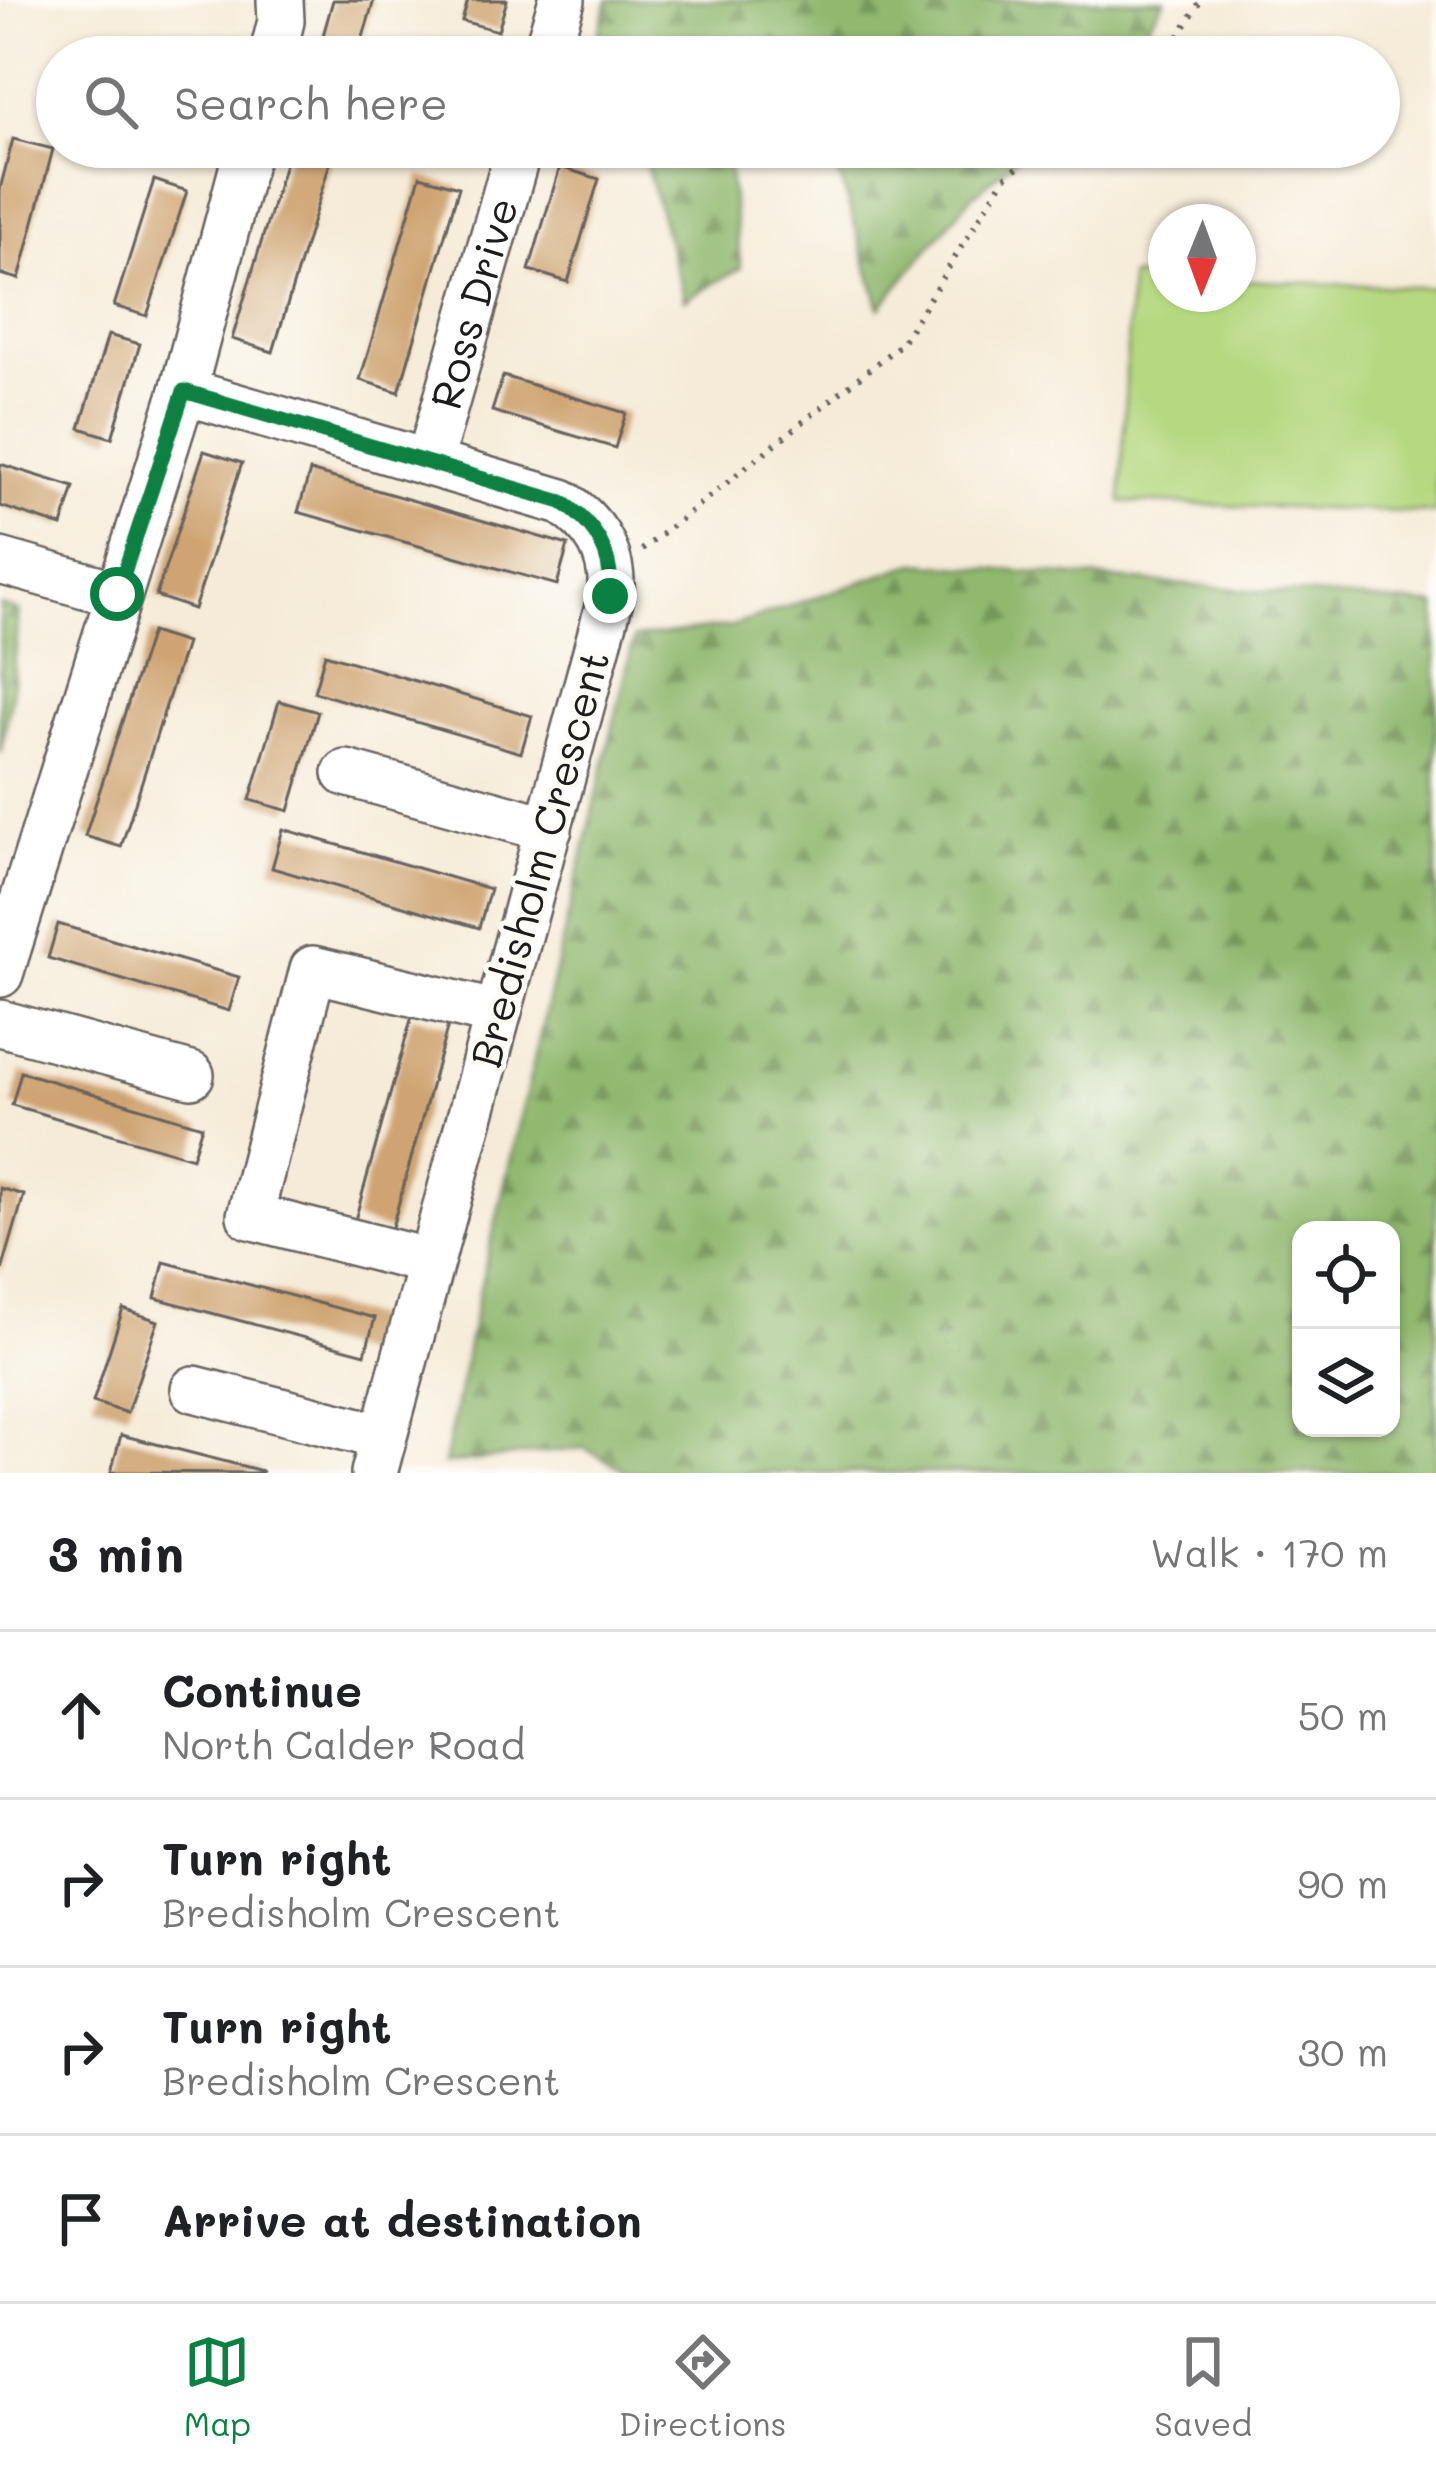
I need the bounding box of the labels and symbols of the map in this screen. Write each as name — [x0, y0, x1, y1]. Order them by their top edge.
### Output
street label: Ross Drive — [417, 191, 529, 415]
north arrow — [1148, 204, 1256, 312]
route start — [90, 567, 144, 621]
route end — [583, 569, 637, 623]
street label: Bredisholm Crescent — [456, 644, 621, 1073]

